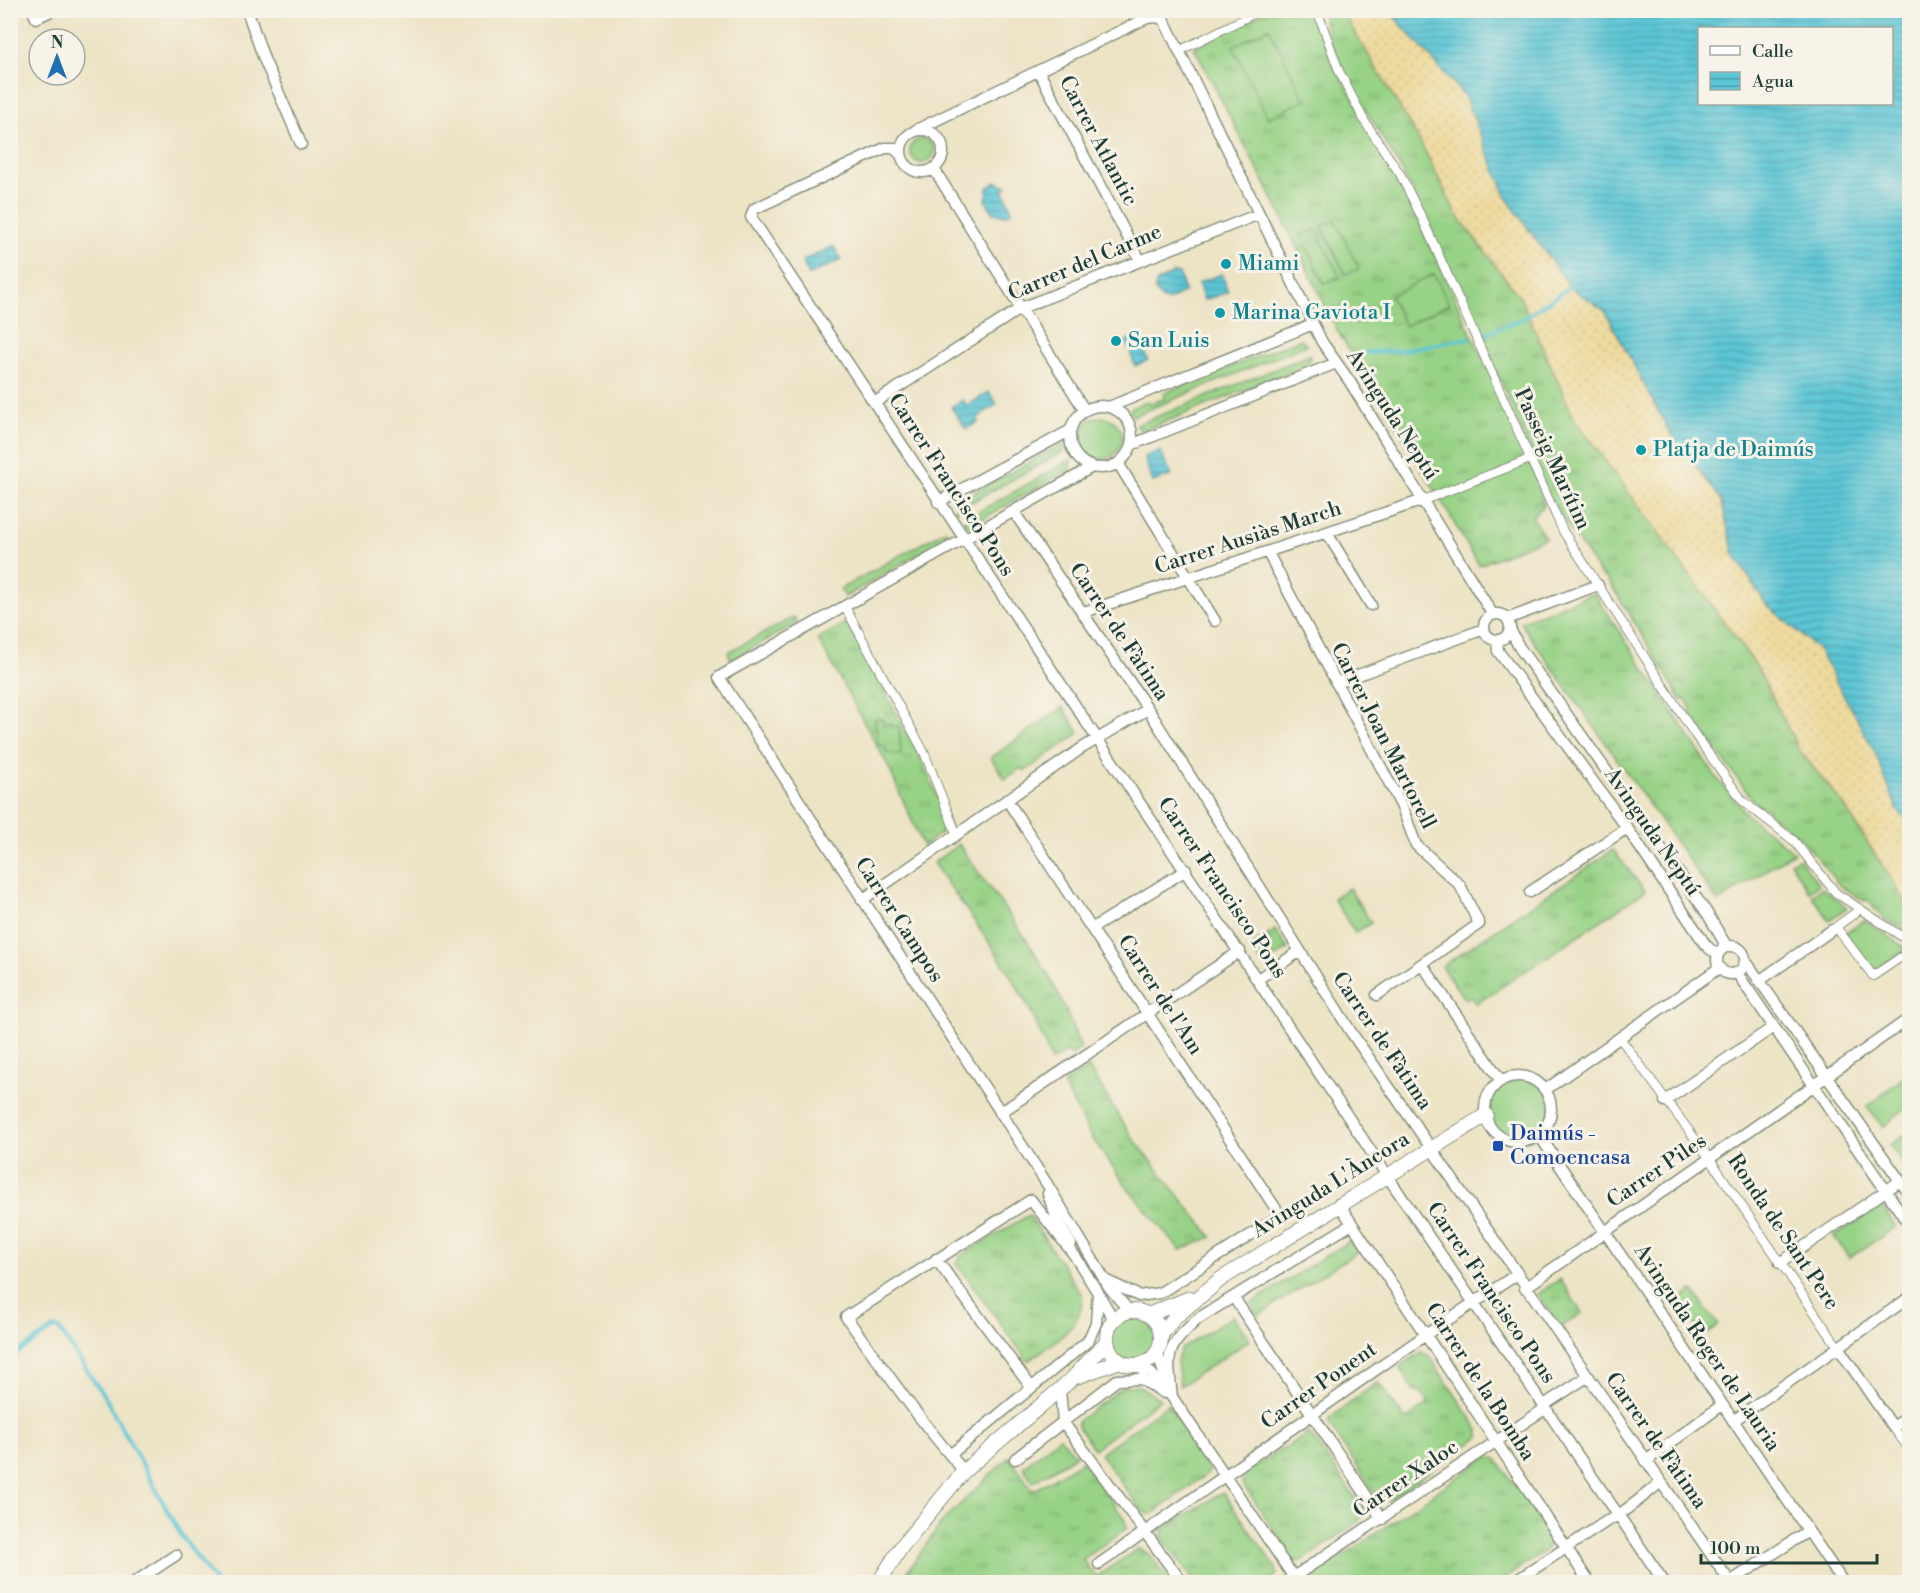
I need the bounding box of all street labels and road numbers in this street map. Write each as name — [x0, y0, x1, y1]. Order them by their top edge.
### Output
street label: Carrer Atlantic — [1053, 71, 1143, 211]
street label: Carrer del Carme — [1004, 219, 1166, 307]
street label: Avinguda Neptú — [1340, 344, 1444, 485]
street label: Passeig Marítim — [1508, 384, 1596, 534]
street label: Carrer Francisco Pons — [882, 389, 1020, 581]
street label: Carrer Ausiàs March — [1151, 495, 1345, 580]
street label: Carrer de Fàtima — [1063, 558, 1175, 706]
street label: Carrer Joan Martorell — [1325, 639, 1441, 833]
street label: Avinguda Neptú — [1598, 762, 1706, 901]
street label: Carrer Francisco Pons — [1152, 792, 1292, 984]
street label: Carrer Campos — [849, 853, 949, 987]
street label: Carrer de l'Am — [1112, 930, 1208, 1060]
street label: Carrer de Fàtima — [1326, 967, 1438, 1115]
street label: Avinguda L'Àncora — [1246, 1124, 1415, 1244]
street label: Carrer Piles — [1602, 1128, 1712, 1214]
street label: Ronda de Sant Pere — [1721, 1149, 1845, 1315]
street label: Carrer Francisco Pons — [1421, 1197, 1561, 1389]
street label: Avinguda Roger de Lauria — [1627, 1239, 1786, 1457]
street label: Carrer de la Bomba — [1419, 1298, 1541, 1466]
street label: Carrer Ponent — [1256, 1336, 1382, 1435]
street label: Carrer de Fàtima — [1599, 1368, 1713, 1515]
street label: Carrer Xaloc — [1348, 1434, 1464, 1524]

